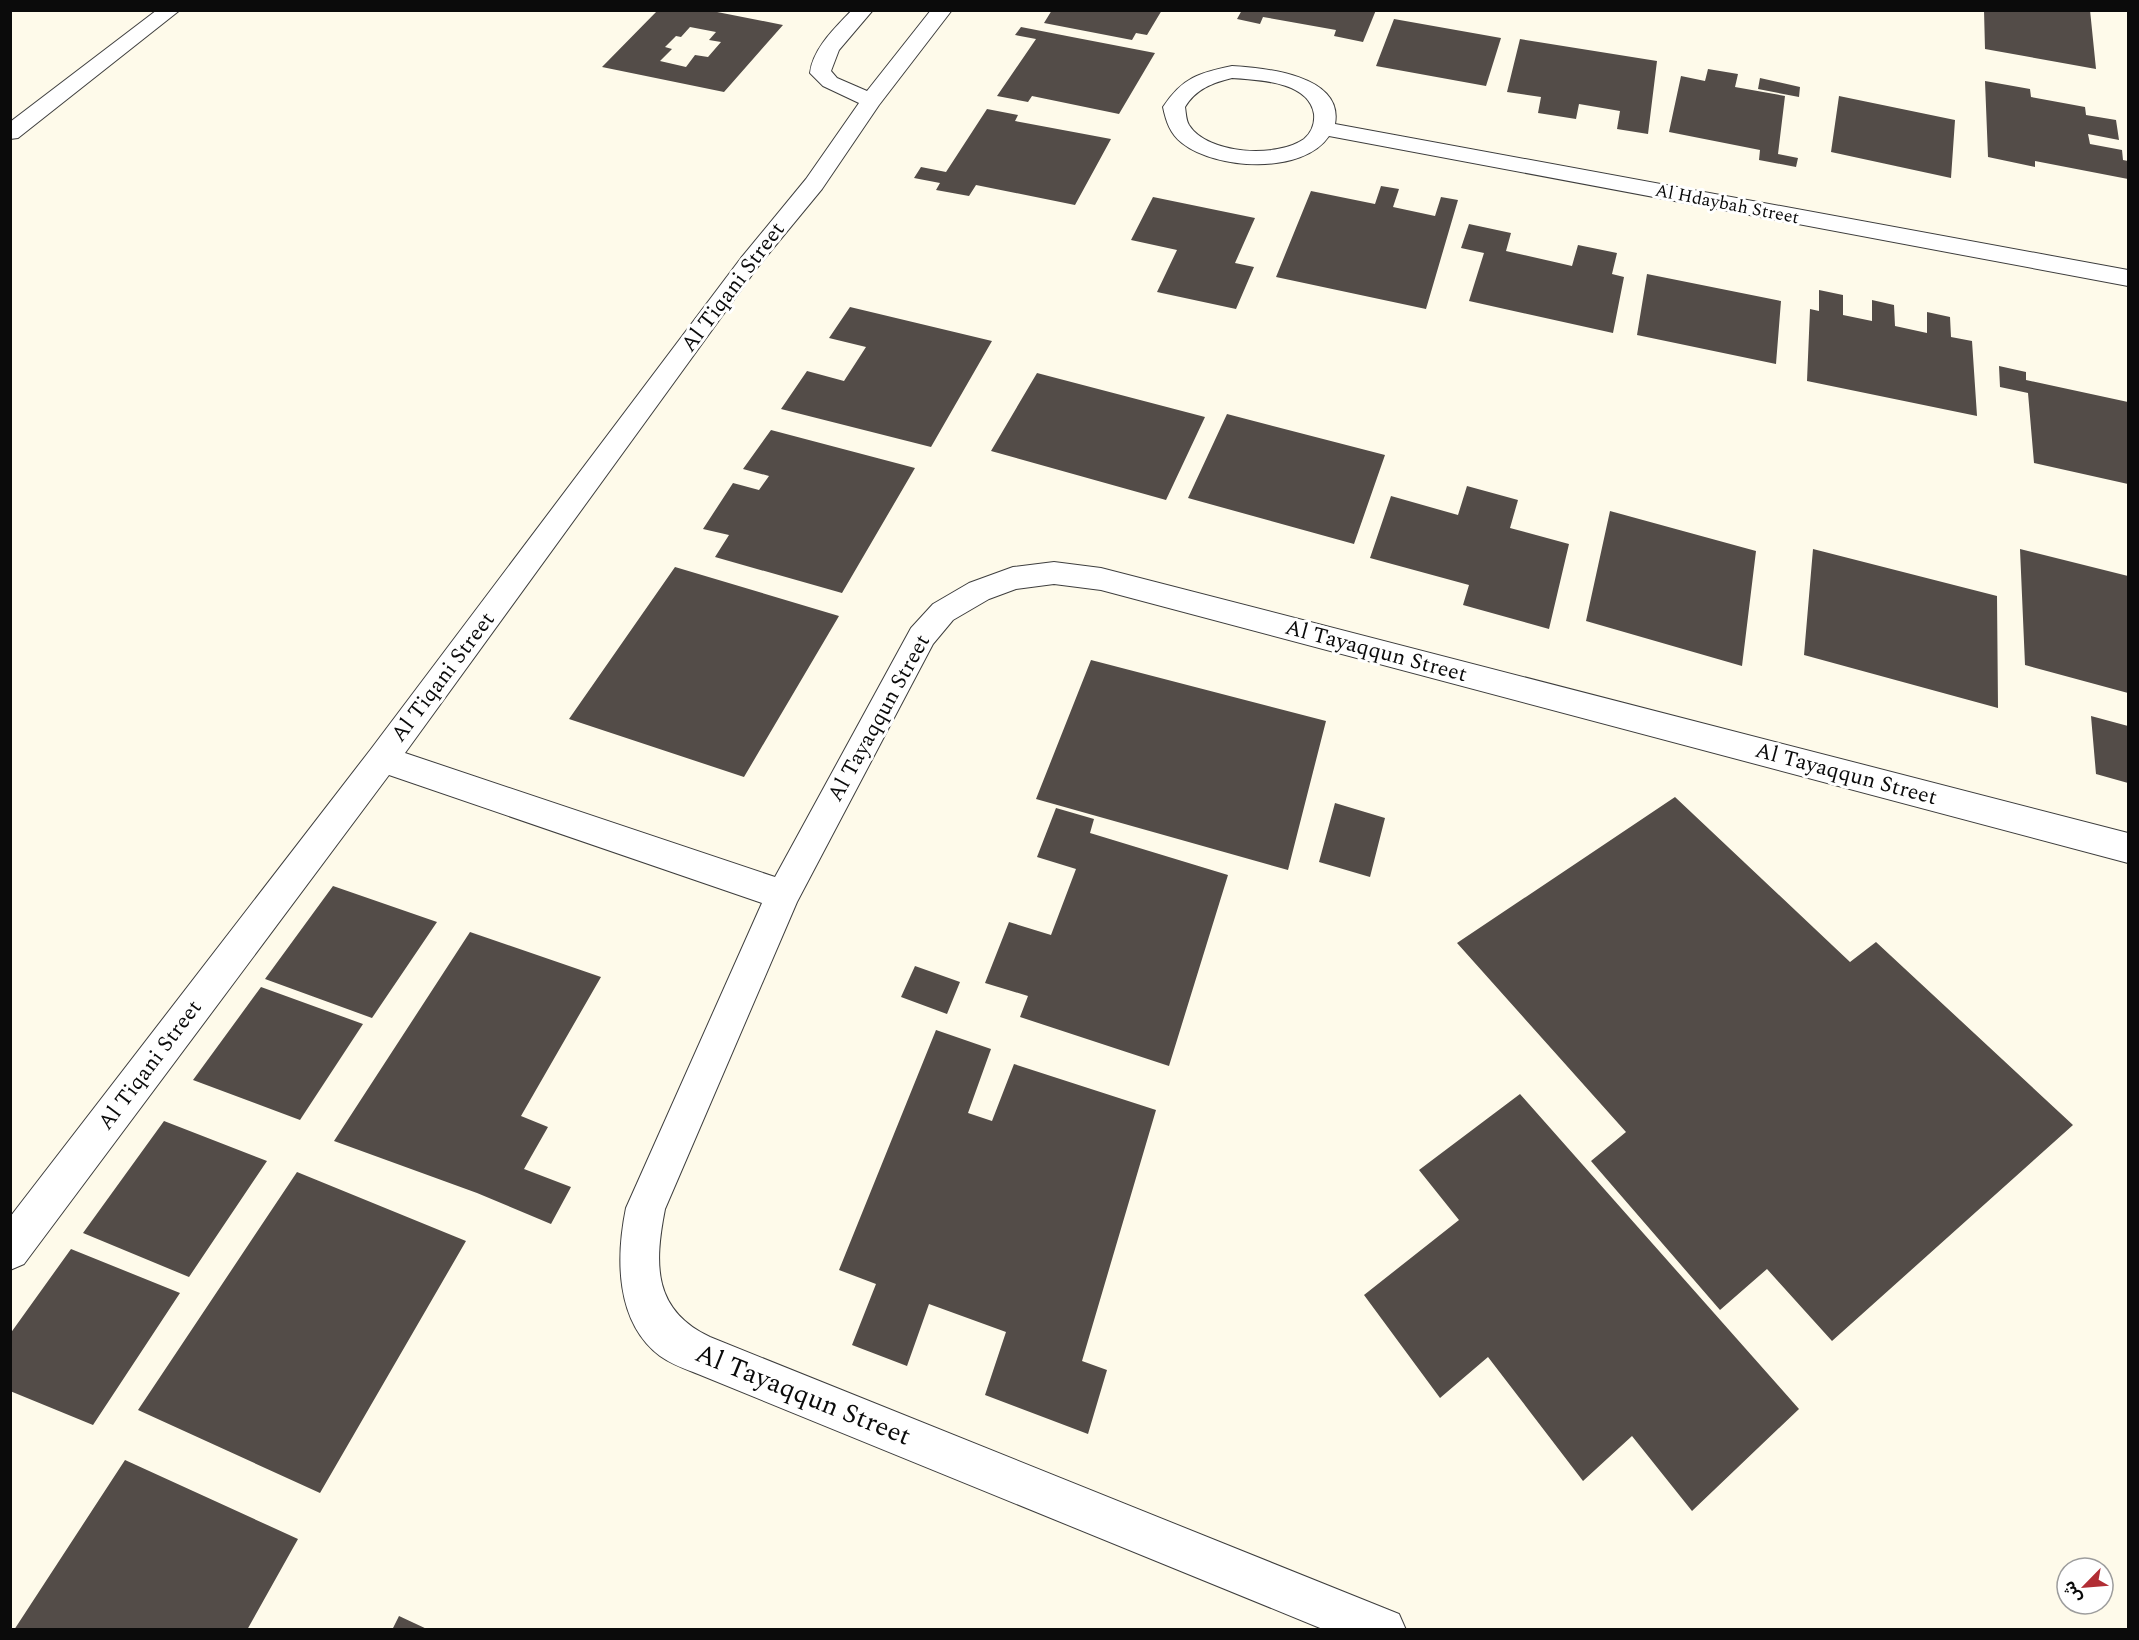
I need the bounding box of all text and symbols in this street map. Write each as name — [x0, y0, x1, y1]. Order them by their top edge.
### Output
street label: Al Hdaybah Street — [1653, 177, 1801, 231]
street label: Al Tiqani Street — [673, 215, 793, 359]
street label: Al Tiqani Street — [383, 605, 503, 749]
street label: Al Tayaqqun Street — [1281, 611, 1471, 691]
street label: Al Tayaqqun Street — [819, 628, 939, 808]
street label: Al Tayaqqun Street — [1751, 734, 1941, 814]
street label: Al Tiqani Street — [90, 993, 210, 1137]
street label: Al Tayaqqun Street — [689, 1333, 917, 1457]
north arrow — [2055, 1556, 2115, 1616]
text: ش — [2057, 1577, 2088, 1607]

